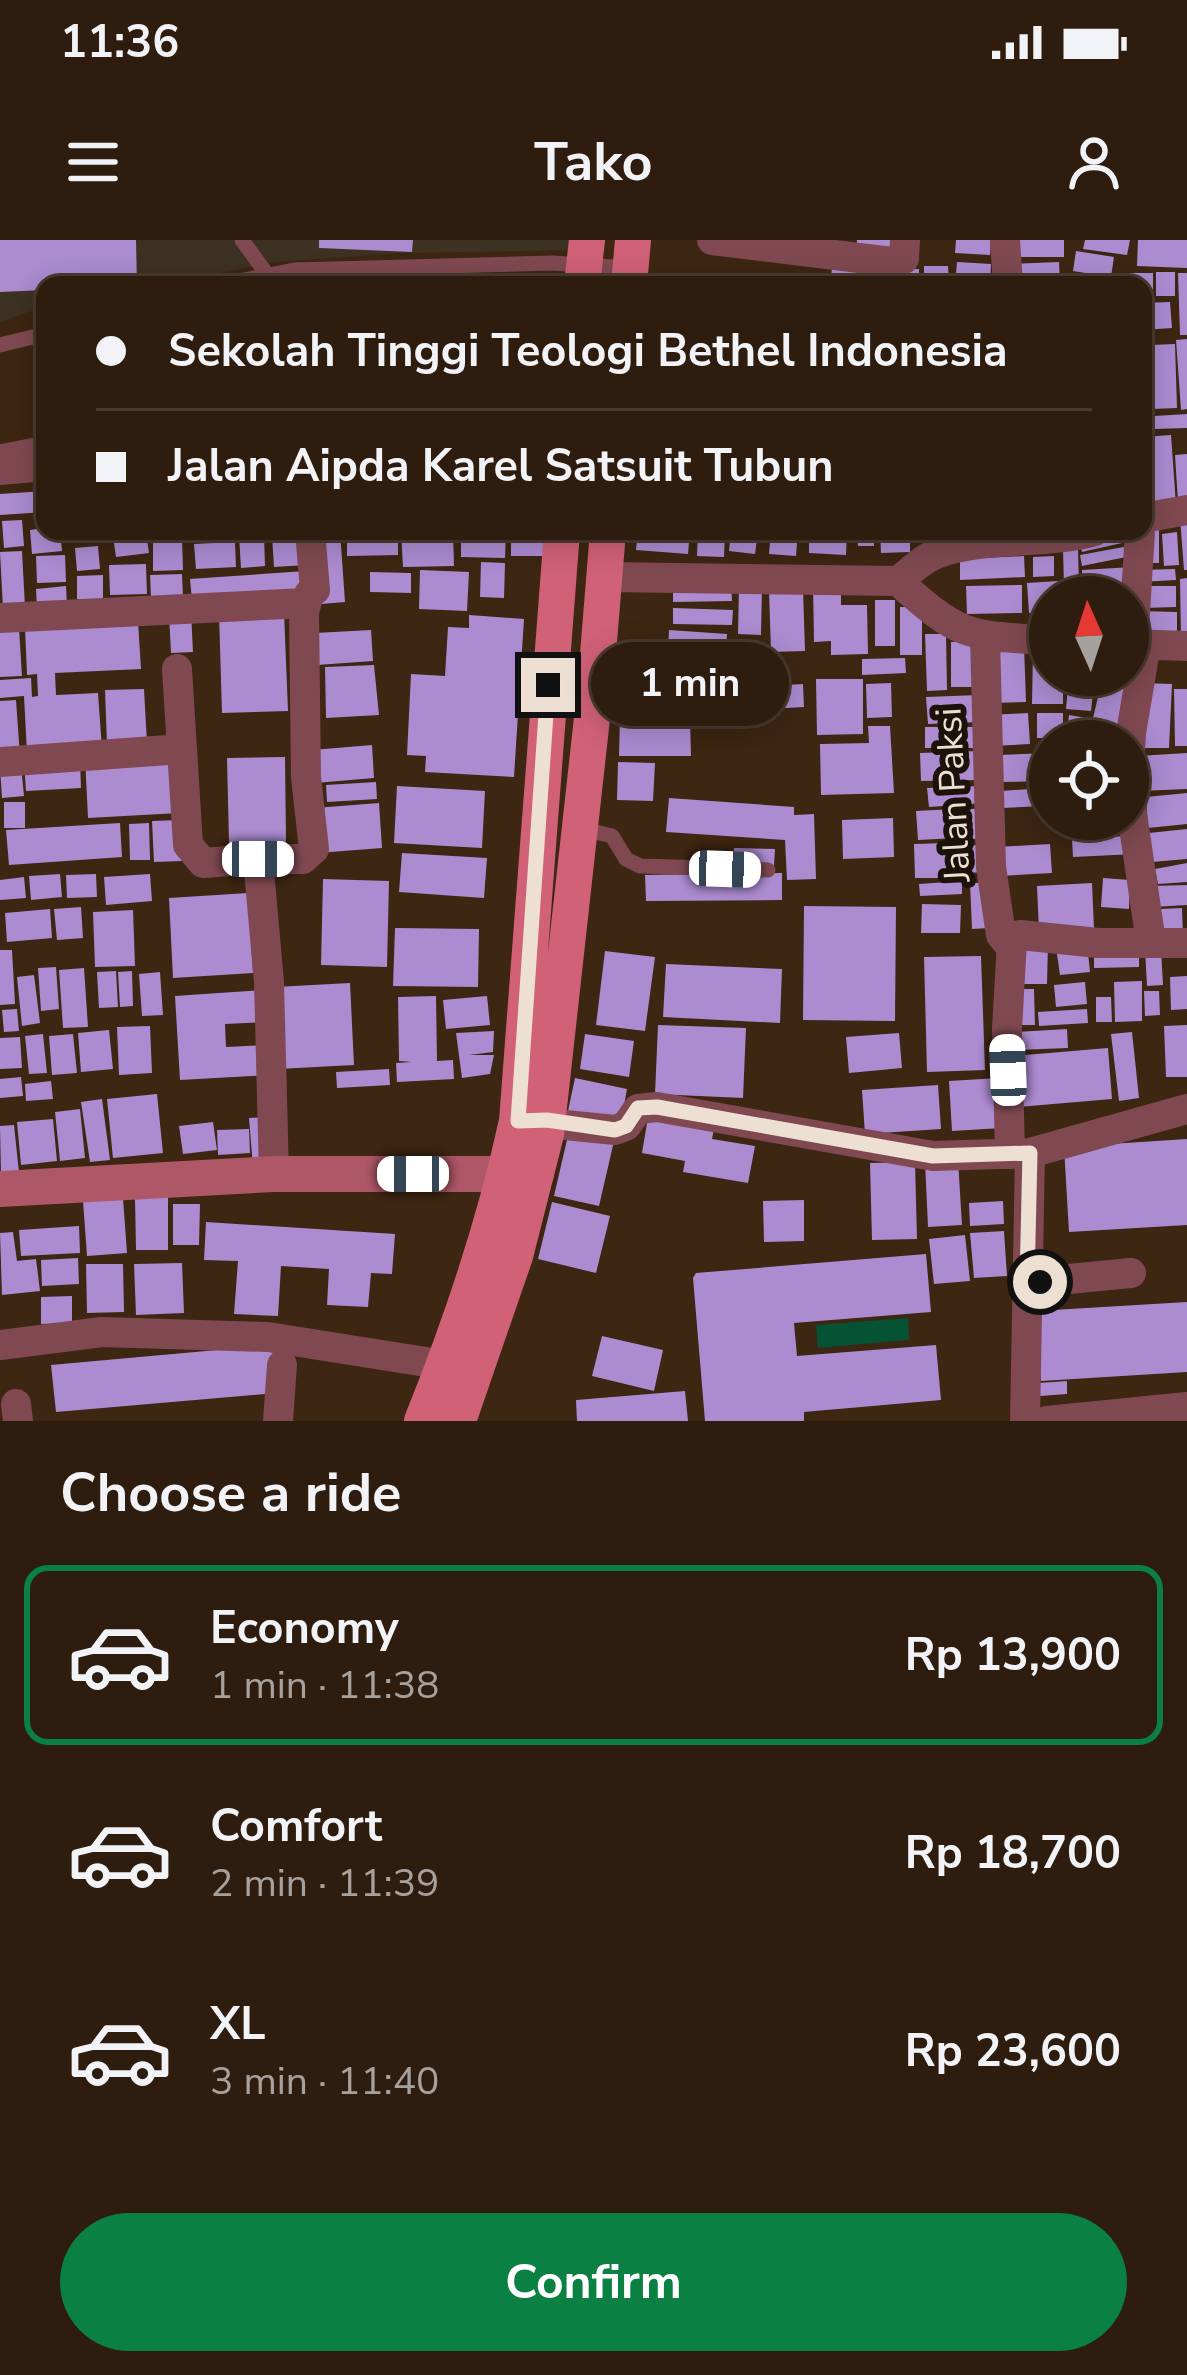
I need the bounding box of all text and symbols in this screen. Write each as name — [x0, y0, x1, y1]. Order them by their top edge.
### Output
text: 11:36 — [60, 12, 179, 73]
text: Tako — [534, 125, 653, 199]
icon: menu — [60, 129, 126, 195]
icon: person — [1061, 129, 1127, 195]
text: Sekolah Tinggi Teologi Bethel Indonesia — [168, 321, 1008, 382]
text: Jalan Aipda Karel Satsuit Tubun — [168, 436, 834, 497]
north arrow — [1029, 576, 1149, 696]
map controls — [1029, 576, 1149, 840]
callout: 1 min — [590, 643, 788, 727]
text: 1 min — [640, 657, 740, 710]
route end — [521, 658, 575, 712]
street label: Jalan Paksi — [924, 706, 983, 884]
button: locate — [1029, 720, 1149, 840]
car — [222, 841, 294, 877]
car — [688, 850, 762, 888]
car — [989, 1033, 1027, 1107]
car — [377, 1156, 449, 1192]
route start — [1013, 1255, 1067, 1309]
text: Choose a ride — [60, 1456, 401, 1530]
text: Economy — [210, 1598, 399, 1659]
icon: car — [66, 1601, 174, 1709]
text: Rp 13,900 — [905, 1625, 1121, 1686]
text: 1 min · 11:38 — [210, 1659, 439, 1712]
text: Comfort — [210, 1796, 382, 1857]
icon: car — [66, 1799, 174, 1907]
text: Rp 18,700 — [905, 1823, 1121, 1884]
text: 2 min · 11:39 — [210, 1857, 439, 1910]
text: XL — [210, 1994, 266, 2055]
icon: car — [66, 1997, 174, 2105]
text: Rp 23,600 — [905, 2021, 1121, 2082]
text: 3 min · 11:40 — [210, 2055, 439, 2108]
button: Confirm — [60, 2213, 1127, 2351]

